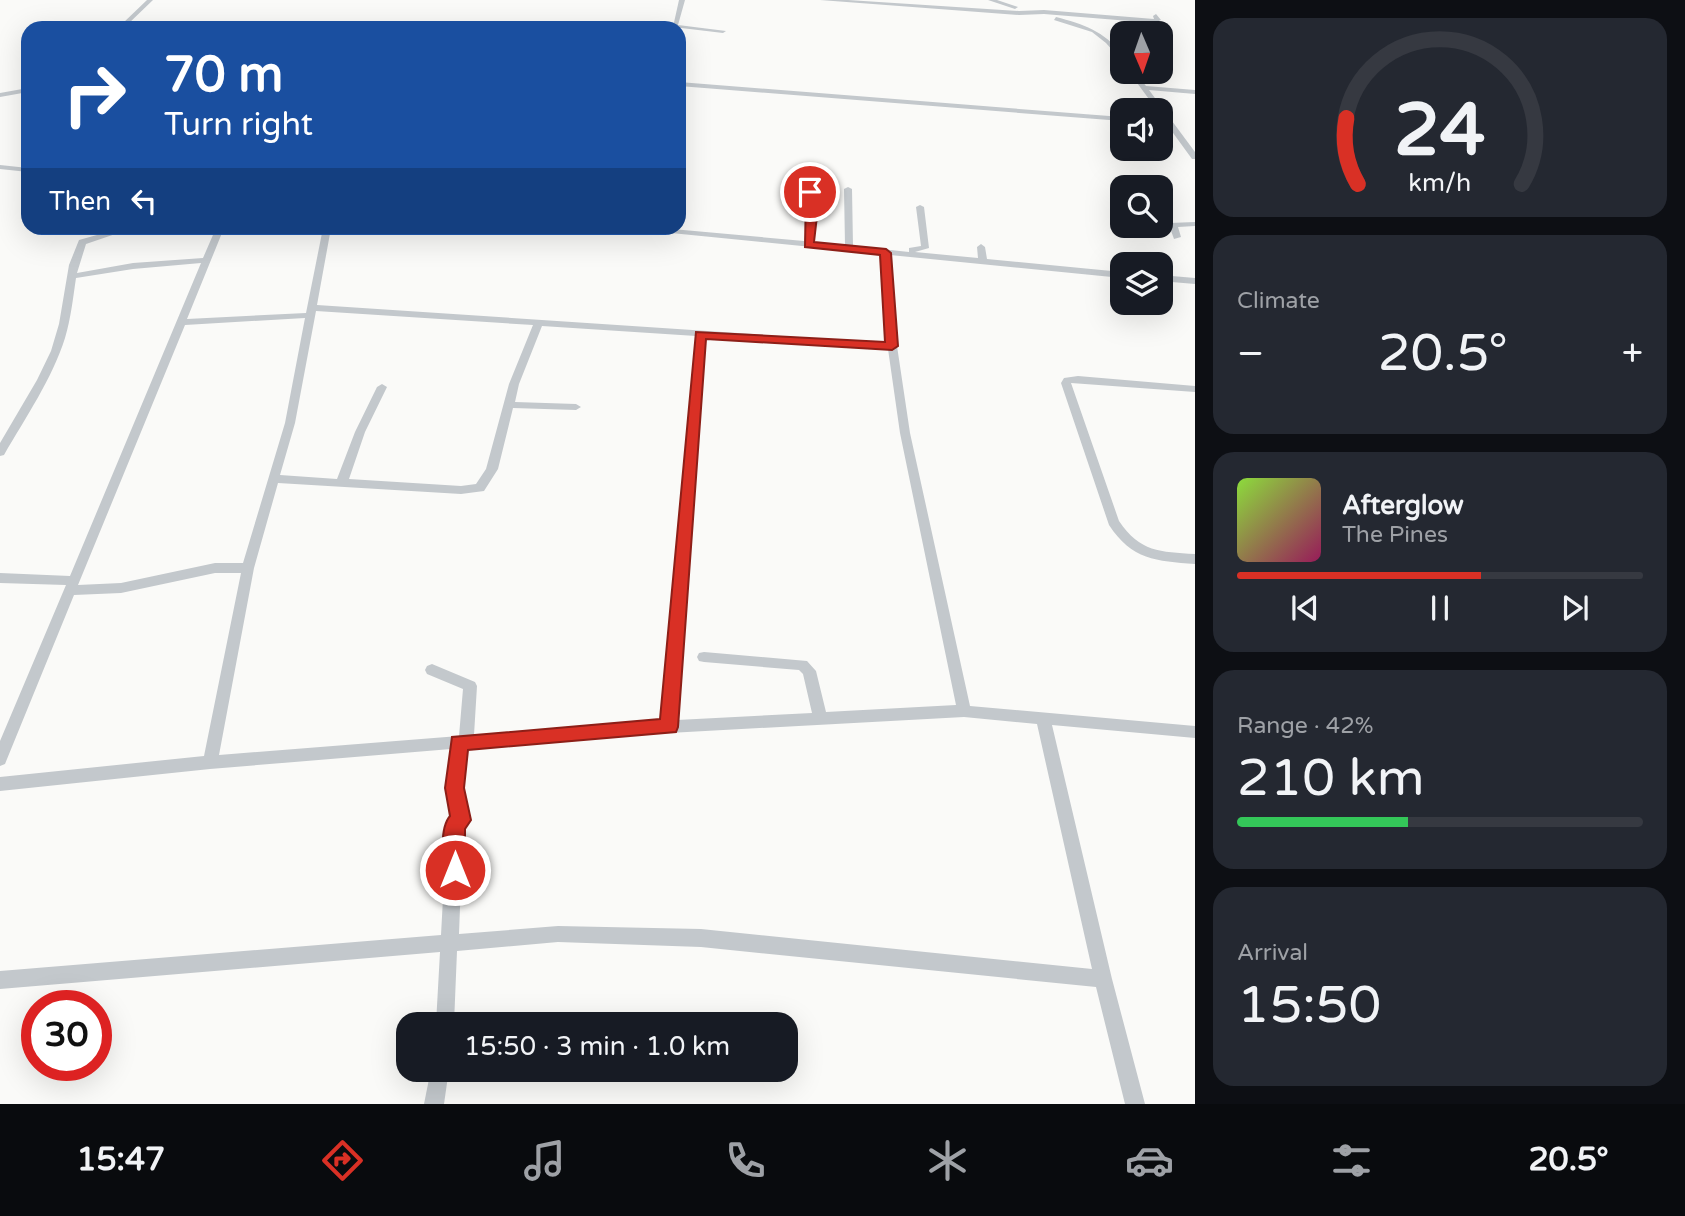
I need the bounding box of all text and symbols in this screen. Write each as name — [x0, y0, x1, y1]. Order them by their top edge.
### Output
north arrow — [1110, 21, 1172, 84]
map controls — [1110, 21, 1173, 315]
text: 70 m — [164, 46, 283, 105]
icon: right — [49, 49, 140, 140]
text: 24 — [1394, 87, 1486, 175]
button: sound — [1110, 98, 1173, 161]
text: Turn right — [164, 106, 313, 144]
pin — [780, 162, 840, 222]
text: km/h — [1409, 167, 1471, 197]
icon: arrive — [791, 173, 829, 211]
button: search — [1110, 175, 1173, 238]
icon: left — [125, 182, 163, 220]
text: Then — [49, 186, 111, 217]
button: layers — [1110, 252, 1173, 315]
text: Climate — [1237, 287, 1320, 315]
text: 20.5° — [1378, 322, 1508, 385]
text: − — [1237, 331, 1264, 377]
text: + — [1622, 331, 1643, 377]
text: Afterglow — [1342, 490, 1464, 521]
text: The Pines — [1342, 521, 1448, 549]
icon: previous — [1286, 589, 1324, 627]
icon: pause — [1421, 589, 1459, 627]
icon: next — [1556, 589, 1594, 627]
text: Range · 42% — [1237, 712, 1373, 740]
text: 210 km — [1237, 747, 1425, 810]
position arrow — [418, 833, 492, 907]
text: Arrival — [1237, 939, 1308, 967]
text: 15:50 — [1237, 974, 1381, 1037]
speed limit sign: 30 — [21, 990, 112, 1081]
text: 15:50 · 3 min · 1.0 km — [464, 1031, 730, 1062]
icon: directions — [318, 1136, 367, 1185]
icon: music — [520, 1136, 569, 1185]
icon: phone — [721, 1136, 770, 1185]
icon: climate — [923, 1136, 972, 1185]
icon: car — [1125, 1136, 1174, 1185]
icon: filters — [1327, 1136, 1376, 1185]
text: 15:47 — [76, 1141, 165, 1179]
text: 20.5° — [1528, 1141, 1609, 1179]

